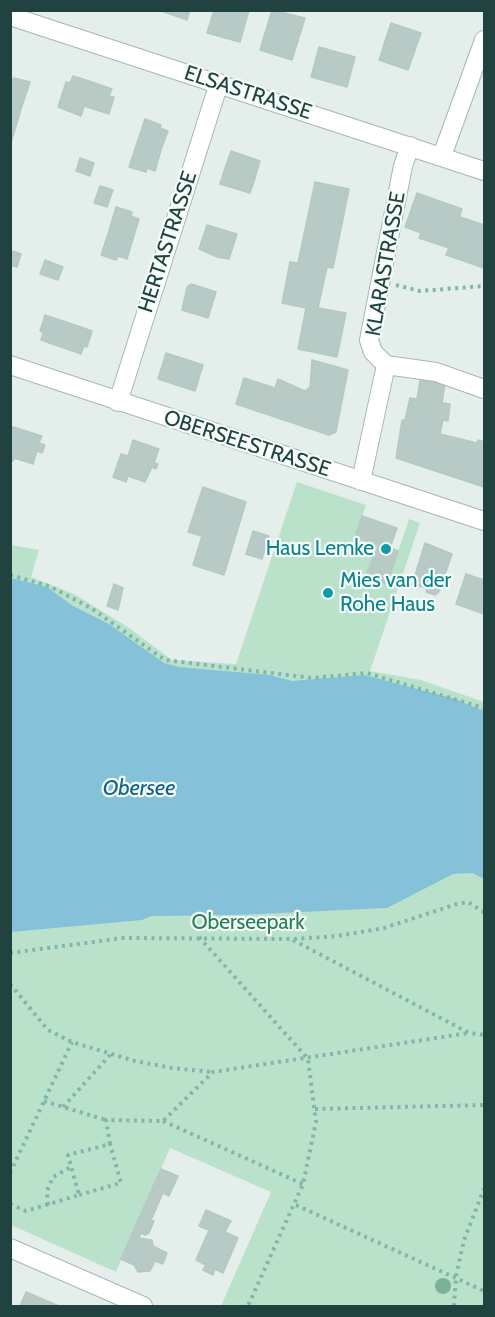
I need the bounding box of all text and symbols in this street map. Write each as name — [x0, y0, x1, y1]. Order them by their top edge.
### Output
street label: ELSASTRASSE — [181, 61, 315, 125]
street label: HERTASTRASSE — [133, 168, 203, 316]
street label: KLARASTRASSE — [361, 190, 411, 338]
street label: OBERSEESTRASSE — [160, 405, 334, 483]
place label: Haus Lemke — [266, 536, 374, 562]
marker: Haus Lemke — [379, 542, 393, 556]
place label: Mies van der Rohe Haus — [340, 568, 451, 618]
marker: Mies van der Rohe Haus — [321, 586, 335, 600]
water label: Obersee — [103, 776, 175, 802]
park label: Oberseepark — [191, 910, 305, 936]

